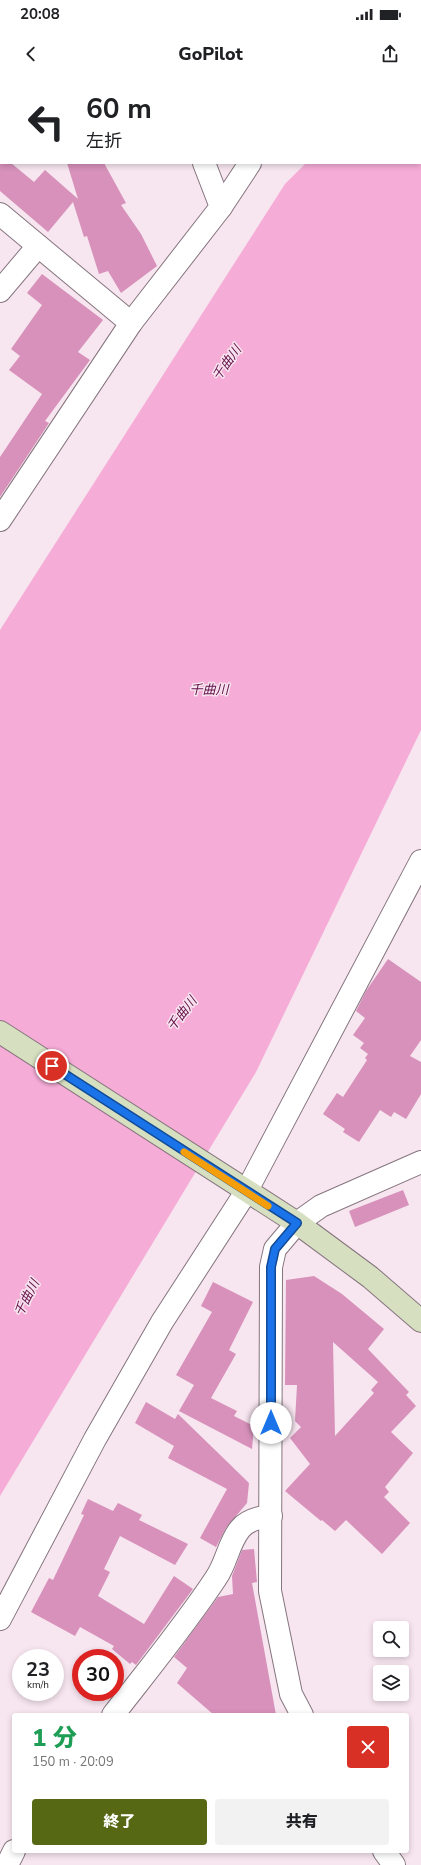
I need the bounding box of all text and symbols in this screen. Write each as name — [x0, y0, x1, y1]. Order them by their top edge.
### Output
text: 20:08 — [20, 4, 60, 24]
text: GoPilot — [178, 42, 243, 66]
icon: back — [20, 43, 42, 65]
icon: share — [379, 43, 401, 65]
text: 60 m — [86, 90, 152, 128]
icon: left — [20, 96, 72, 148]
text: 左折 — [86, 129, 122, 153]
water label: 千曲川 — [208, 340, 247, 384]
water label: 千曲川 — [189, 681, 230, 699]
water label: 千曲川 — [163, 992, 202, 1035]
pin — [35, 1049, 69, 1083]
icon: arrive — [41, 1055, 63, 1077]
water label: 千曲川 — [10, 1275, 45, 1319]
position arrow — [250, 1402, 292, 1444]
map controls — [373, 1621, 409, 1701]
button: search — [373, 1621, 409, 1657]
speed limit sign: 30 — [72, 1649, 124, 1701]
text: 23 — [26, 1656, 50, 1683]
button: layers — [373, 1665, 409, 1701]
text: km/h — [27, 1678, 49, 1692]
text: 1 分 — [32, 1722, 77, 1754]
button: close — [347, 1726, 389, 1768]
text: 150 m · 20:09 — [32, 1753, 114, 1771]
button: 終了 — [32, 1799, 207, 1845]
button: 共有 — [215, 1799, 389, 1845]

